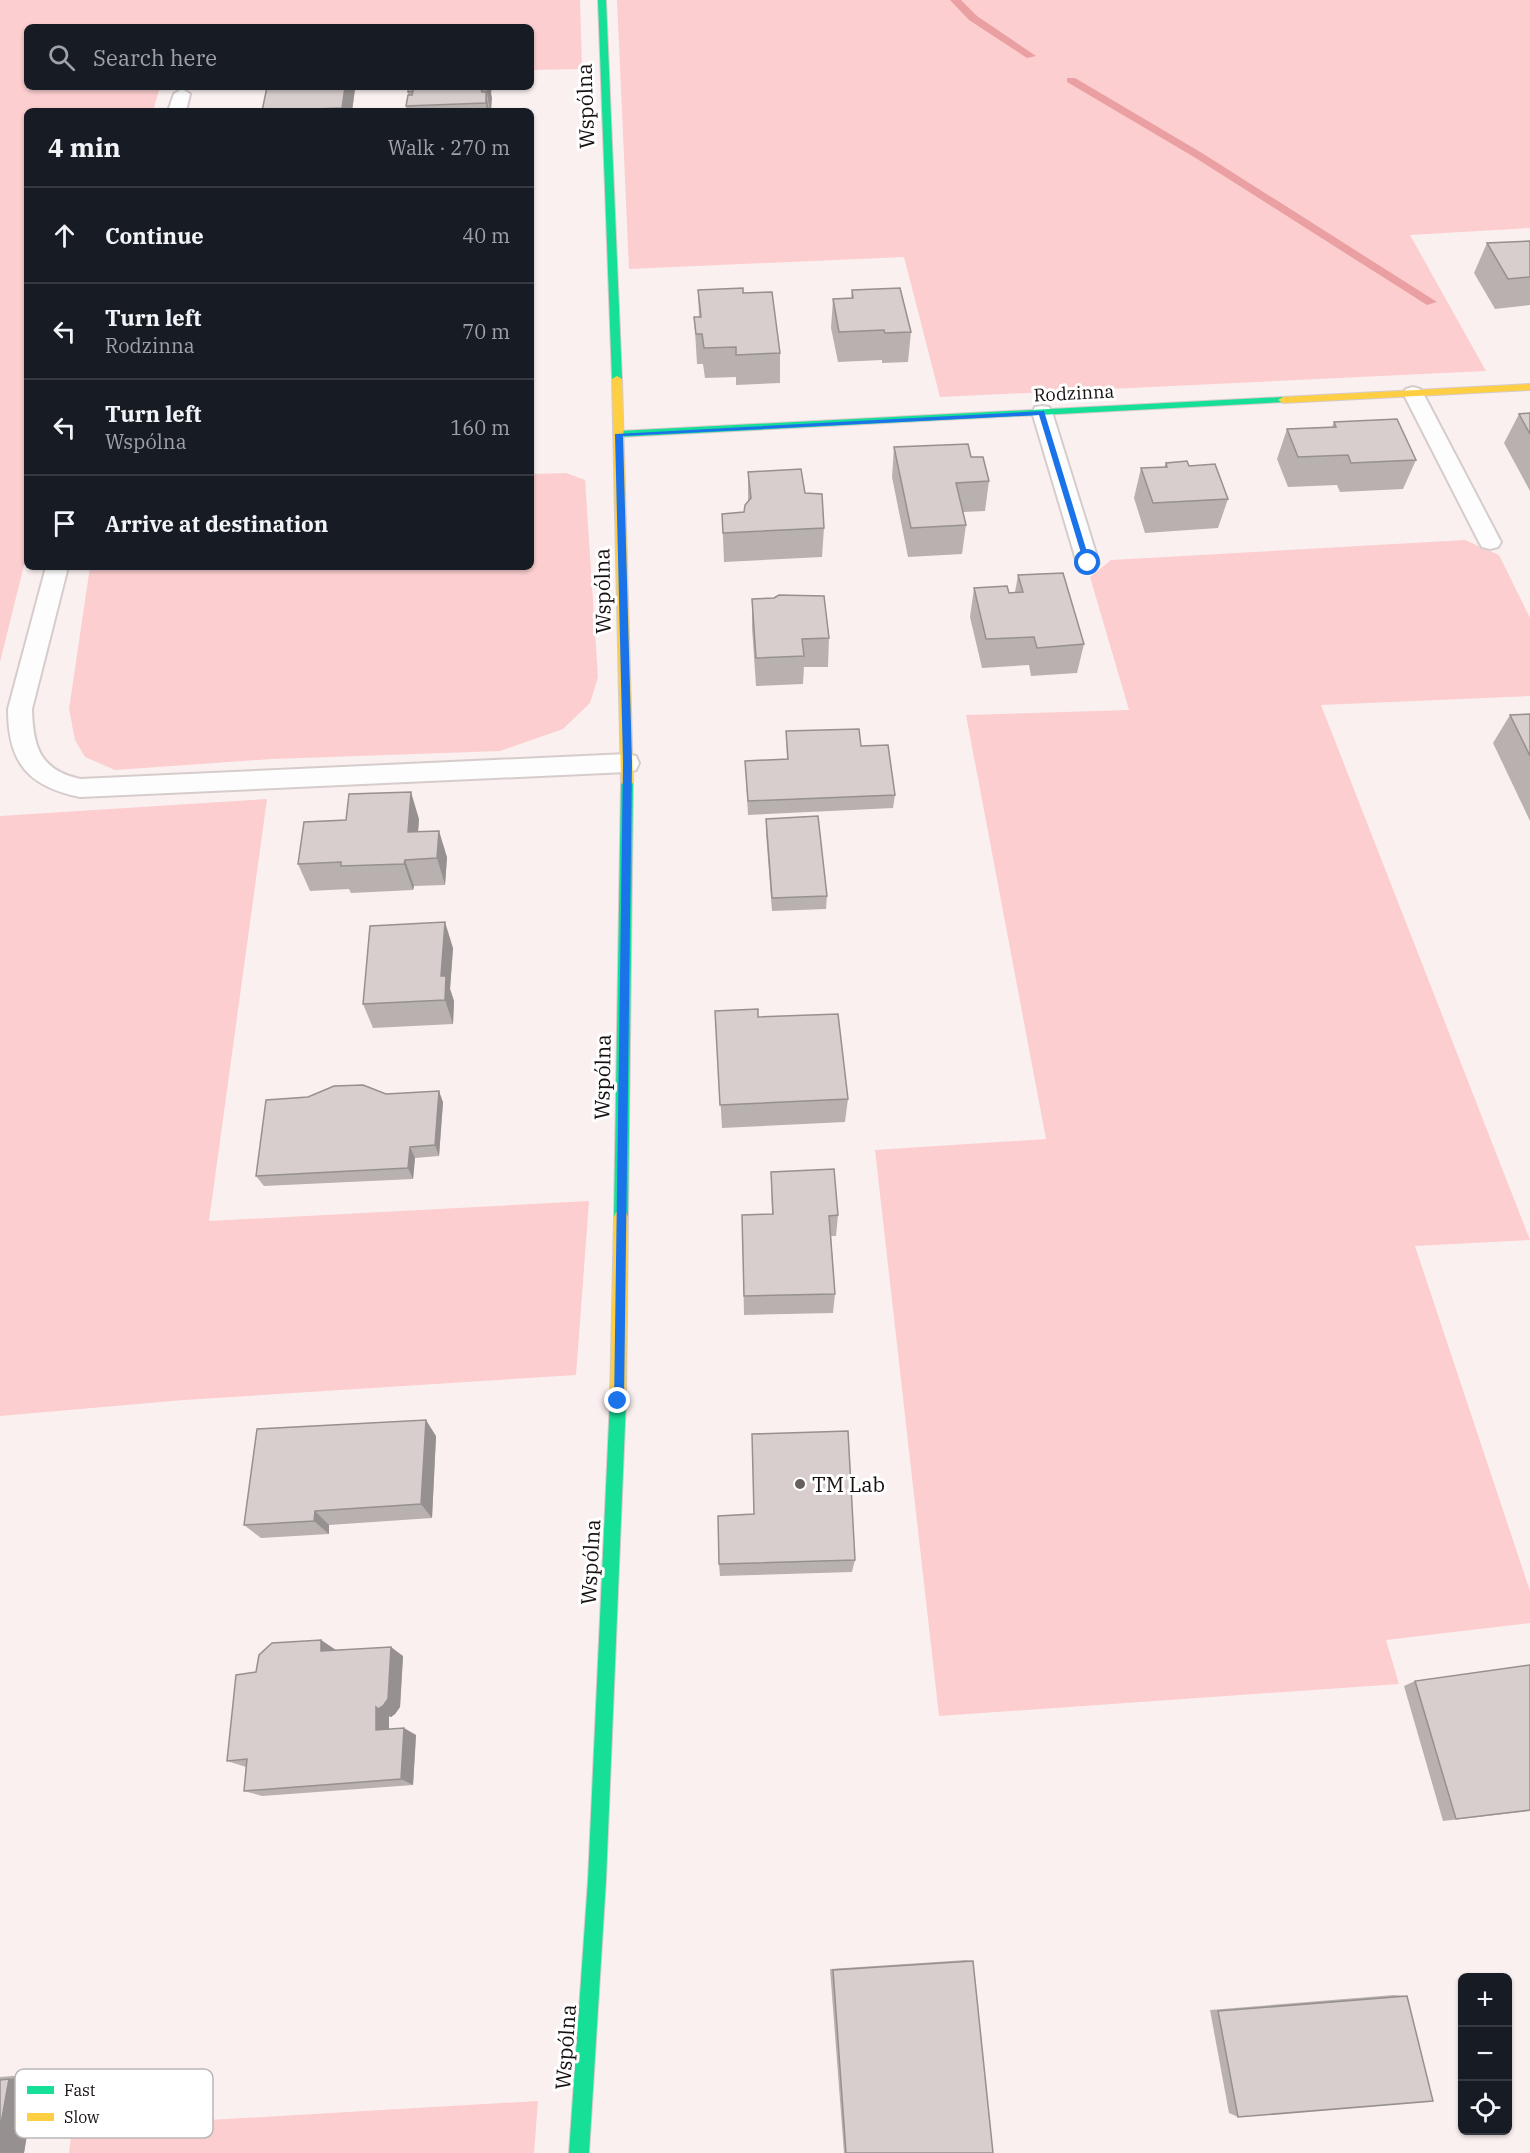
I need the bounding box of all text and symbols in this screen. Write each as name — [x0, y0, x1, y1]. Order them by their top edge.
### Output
search box — [24, 24, 534, 90]
icon: search — [45, 41, 78, 74]
text: Search here — [93, 43, 217, 72]
street label: Wspólna — [570, 63, 600, 149]
text: 4 min — [48, 130, 121, 164]
text: Walk · 270 m — [388, 134, 510, 161]
icon: ahead — [48, 219, 81, 252]
text: Continue — [105, 221, 204, 250]
text: 40 m — [462, 222, 510, 249]
text: Turn left — [105, 303, 201, 332]
icon: left — [48, 315, 81, 348]
text: 70 m — [462, 318, 510, 345]
text: Rodzinna — [105, 332, 195, 359]
street label: Rodzinna — [1033, 379, 1115, 407]
text: Turn left — [105, 399, 201, 428]
icon: left — [48, 411, 81, 444]
text: 160 m — [450, 414, 510, 441]
text: Wspólna — [105, 428, 187, 455]
icon: arrive — [48, 507, 81, 540]
text: Arrive at destination — [105, 509, 328, 538]
street label: Wspólna — [587, 548, 617, 634]
route start — [1074, 549, 1100, 575]
street label: Wspólna — [587, 1034, 617, 1120]
route end — [604, 1387, 630, 1413]
place label: TM Lab — [812, 1470, 885, 1498]
marker: TM Lab — [793, 1477, 807, 1491]
street label: Wspólna — [574, 1519, 606, 1605]
map controls — [1458, 1973, 1512, 2135]
button: + — [1458, 1973, 1512, 2027]
street label: Wspólna — [548, 2003, 582, 2091]
button: − — [1458, 2027, 1512, 2081]
legend — [15, 2069, 213, 2138]
text: Fast — [64, 2080, 96, 2100]
button: locate — [1458, 2081, 1512, 2135]
text: Slow — [64, 2107, 100, 2127]

